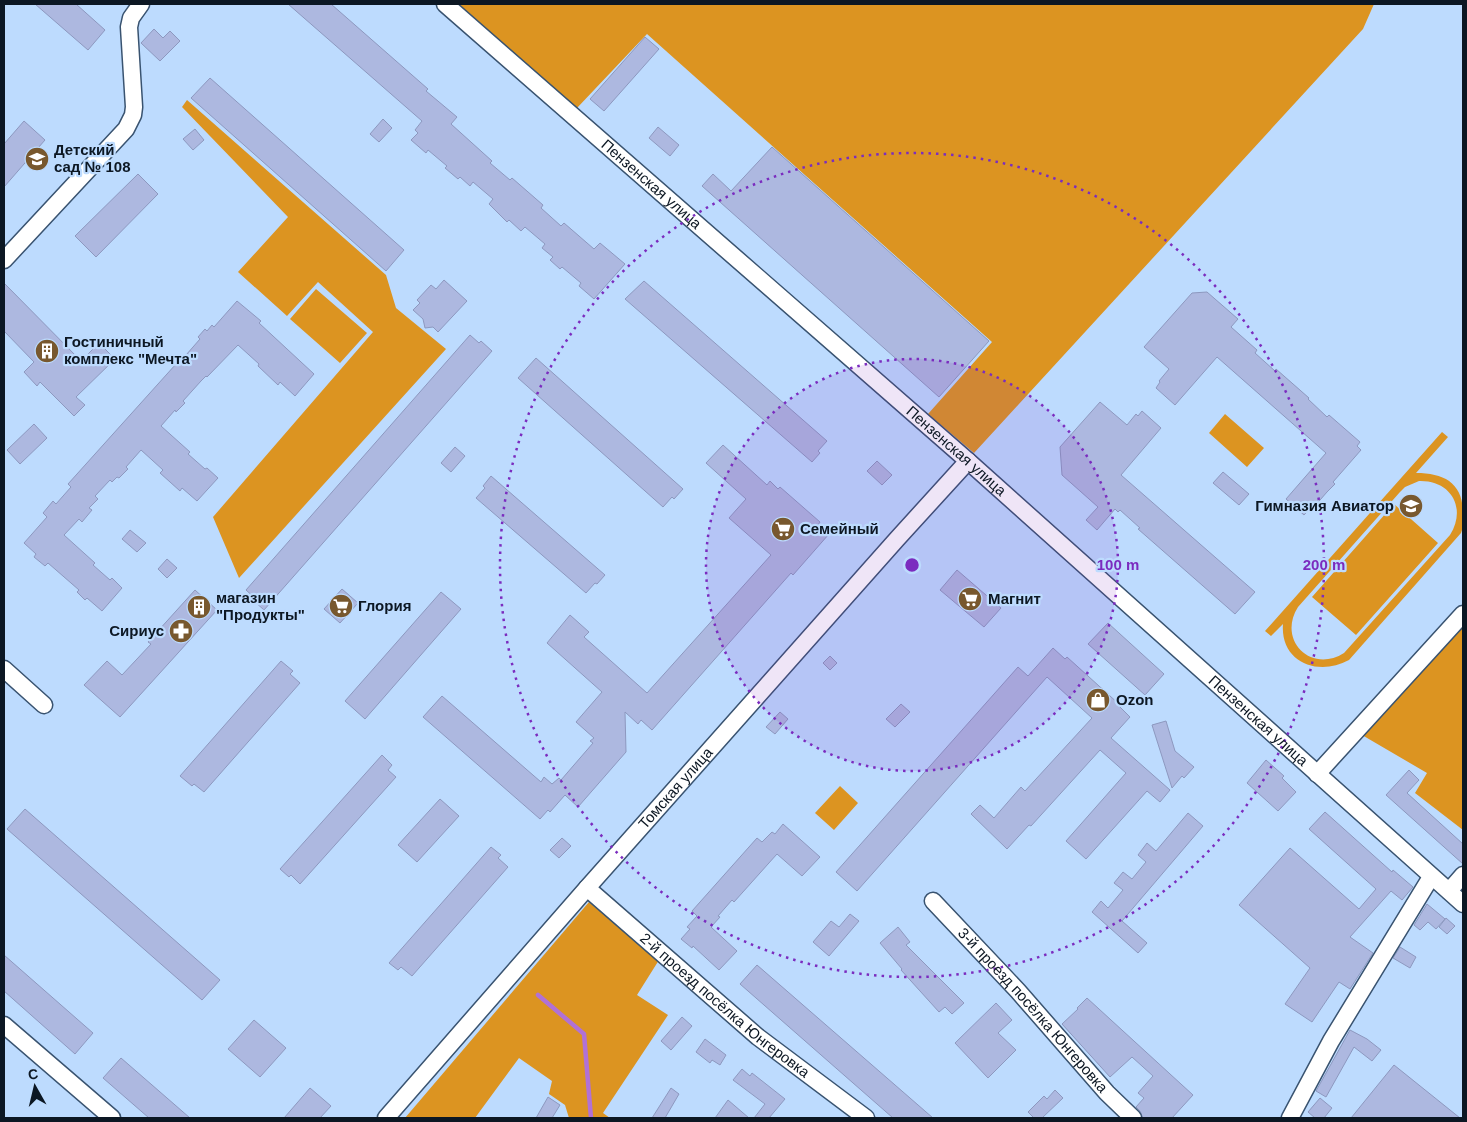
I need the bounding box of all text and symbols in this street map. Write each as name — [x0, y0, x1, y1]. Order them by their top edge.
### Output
street label: Пензенская улица — [598, 136, 706, 233]
place label: Детский сад № 108 — [54, 141, 130, 175]
school or university icon: Детский сад № 108 — [24, 146, 50, 172]
place label: Гостиничный комплекс "Мечта" — [64, 333, 197, 367]
building icon: Гостиничный комплекс "Мечта" — [34, 338, 60, 364]
street label: Пензенская улица — [903, 402, 1010, 499]
school or university icon: Гимназия Авиатор — [1398, 493, 1424, 519]
place label: Гимназия Авиатор — [1255, 497, 1394, 514]
supermarket icon: Семейный — [770, 516, 796, 542]
place label: Семейный — [800, 520, 879, 537]
centre of rings — [903, 556, 921, 574]
text: 100 m — [1097, 556, 1139, 573]
text: 200 m — [1303, 556, 1345, 573]
supermarket icon: Магнит — [957, 586, 983, 612]
place label: магазин "Продукты" — [216, 589, 305, 623]
place label: Магнит — [988, 590, 1041, 607]
supermarket icon: Глория — [328, 593, 354, 619]
building icon: магазин "Продукты" — [186, 594, 212, 620]
place label: Глория — [358, 597, 411, 614]
pharmacy icon: Сириус — [168, 618, 194, 644]
place label: Сириус — [109, 622, 164, 639]
street label: Пензенская улица — [1206, 672, 1312, 770]
shop icon: Ozon — [1085, 687, 1111, 713]
place label: Ozon — [1116, 691, 1154, 708]
street label: Томская улица — [635, 743, 716, 832]
street label: 3-й проезд посёлка Юнгеровка — [955, 924, 1112, 1096]
street label: 2-й проезд посёлка Юнгеровка — [637, 929, 814, 1081]
north arrow — [10, 1062, 60, 1112]
text: С — [27, 1065, 39, 1083]

